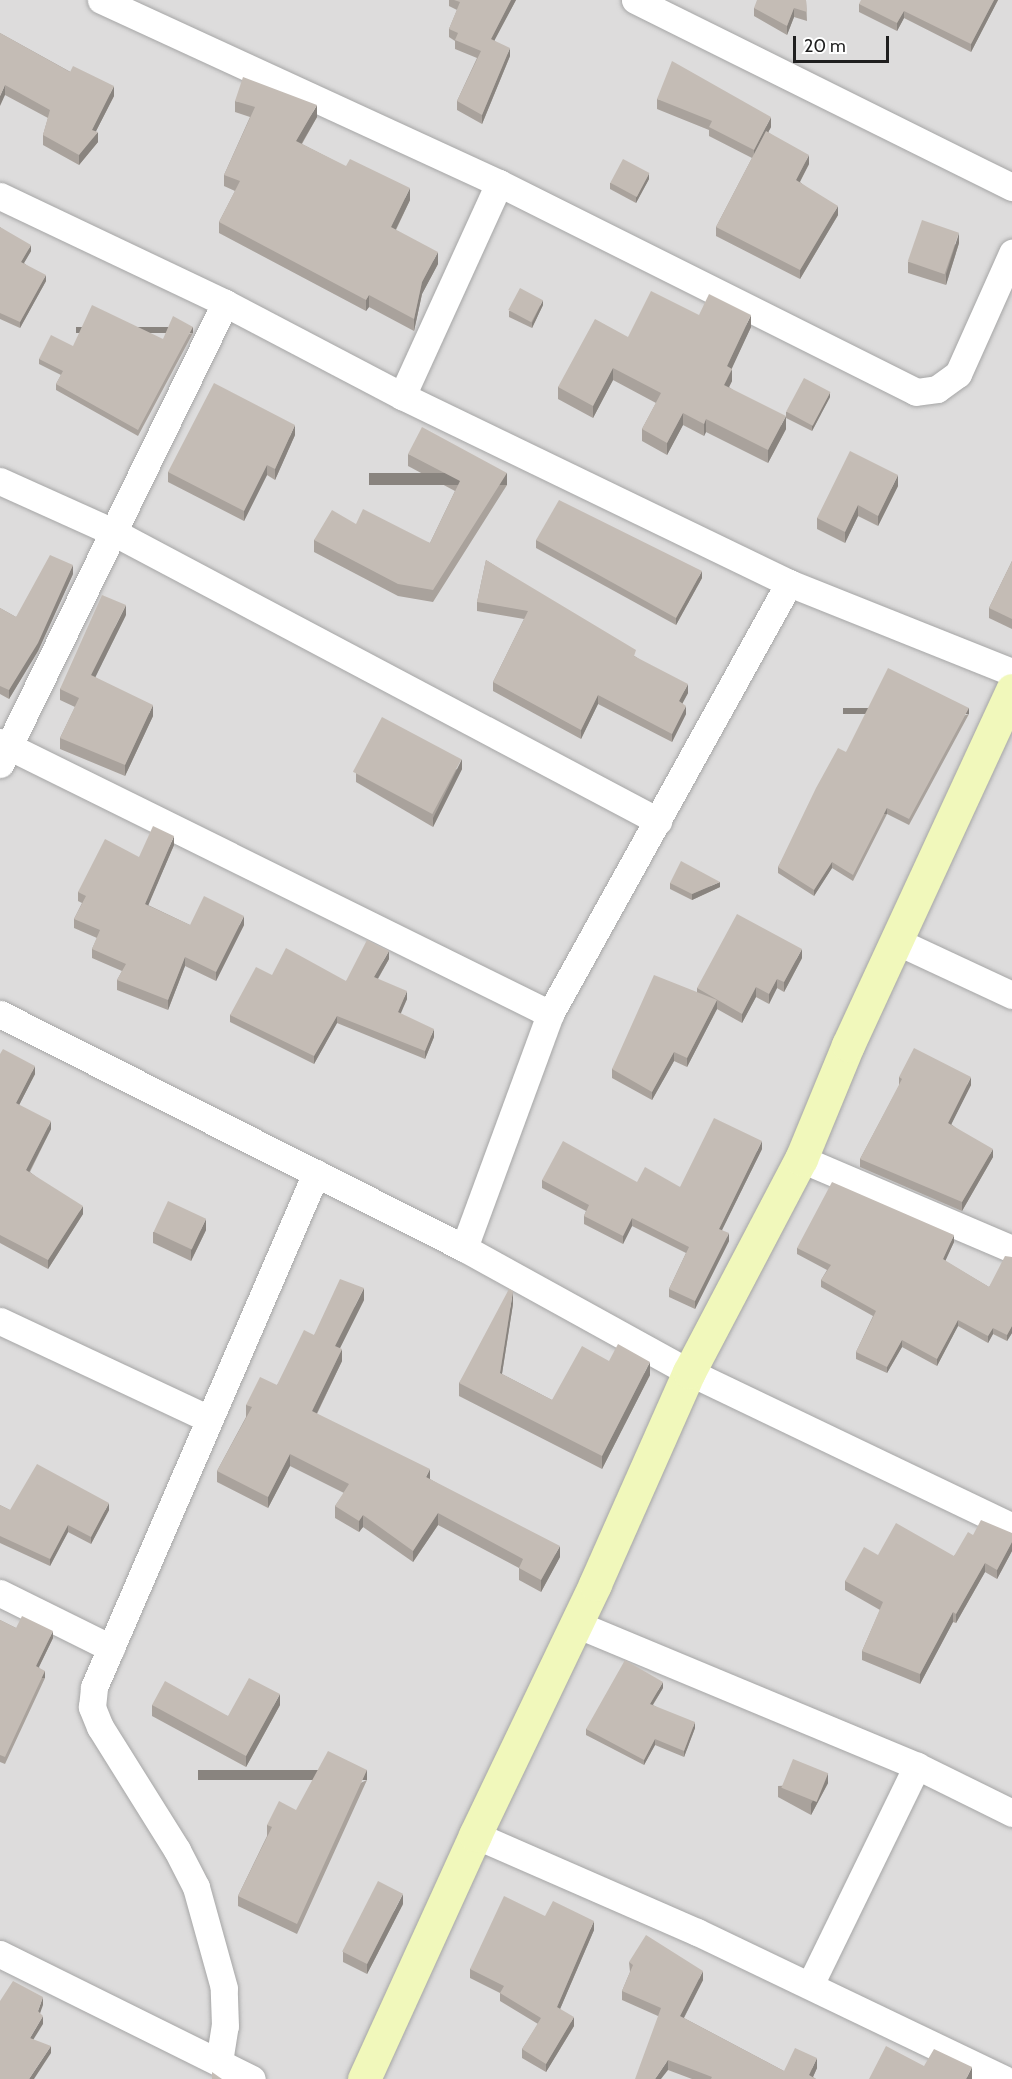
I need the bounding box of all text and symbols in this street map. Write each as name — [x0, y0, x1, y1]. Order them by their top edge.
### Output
scale bar — [796, 24, 892, 62]
text: 20 m — [804, 35, 846, 57]

